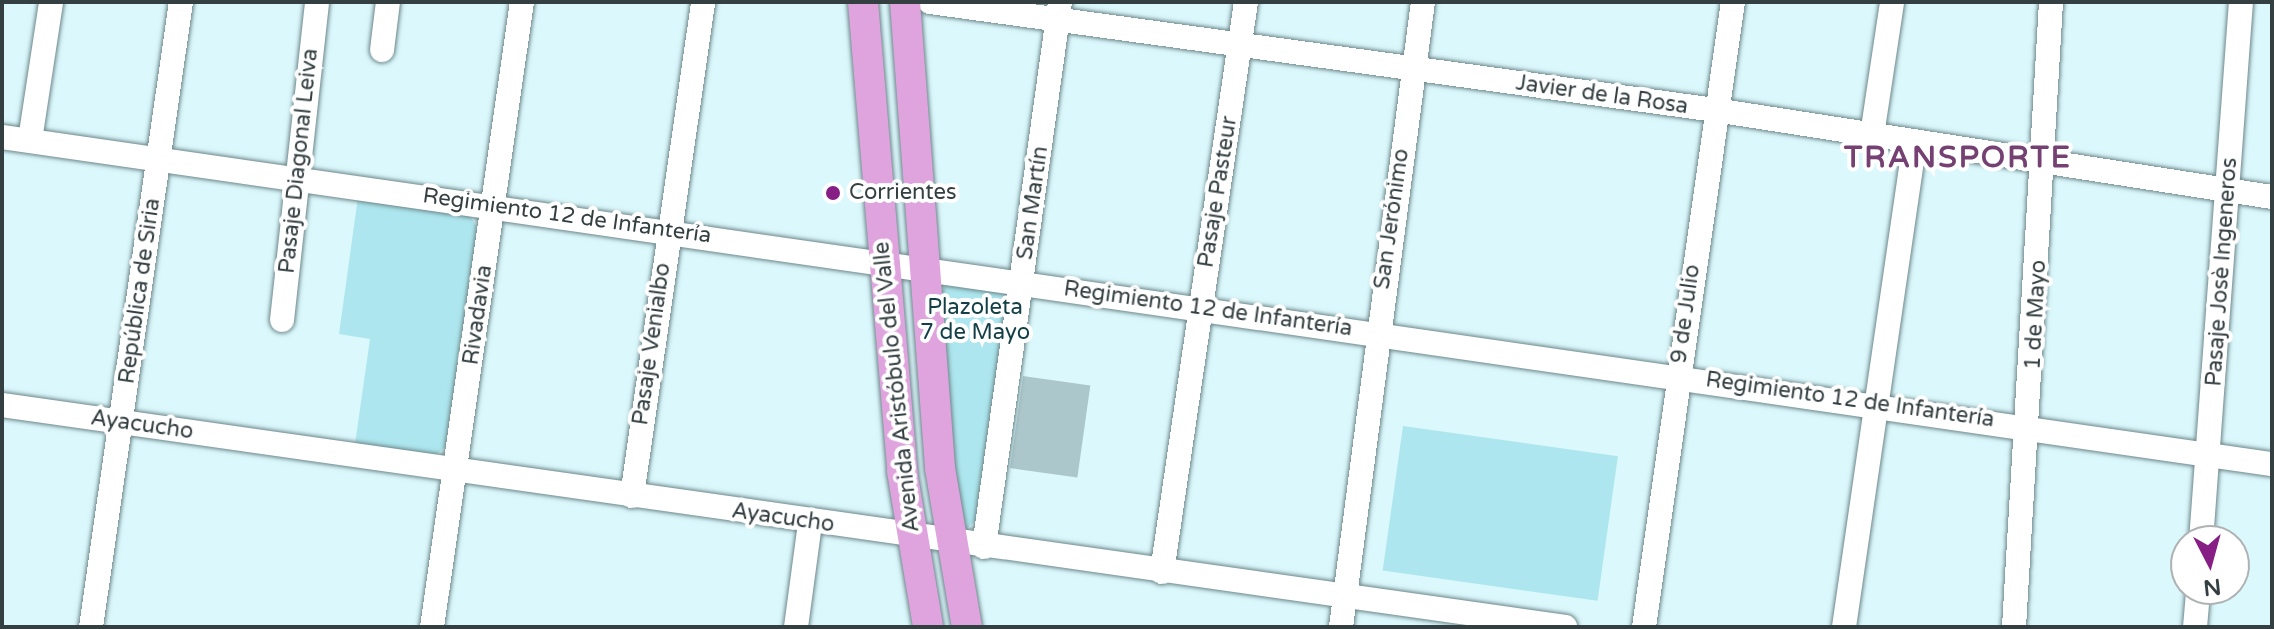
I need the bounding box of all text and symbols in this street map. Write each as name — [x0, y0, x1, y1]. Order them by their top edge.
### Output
street label: Pasaje Diagonal Leiva — [274, 47, 324, 275]
street label: Javier de la Rosa — [1514, 70, 1690, 120]
street label: Pasaje Pasteur — [1193, 114, 1243, 270]
district label: TRANSPORTE — [1844, 140, 2072, 176]
street label: San Martín — [1012, 145, 1054, 261]
street label: San Jerónimo — [1369, 147, 1415, 291]
street label: Pasaje Josè Ingeneros — [2201, 157, 2243, 387]
place label: Corrientes — [849, 180, 956, 206]
street label: Regimiento 12 de Infantería — [421, 183, 713, 249]
marker: Corrientes — [824, 184, 842, 202]
street label: República de Siria — [114, 196, 166, 386]
street label: Avenida Aristóbulo del Valle — [869, 240, 925, 534]
street label: 1 de Mayo — [2020, 259, 2052, 371]
street label: Pasaje Venialbo — [628, 261, 676, 427]
street label: Rivadavia — [458, 263, 498, 367]
street label: 9 de Julio — [1666, 263, 1706, 365]
street label: Regimiento 12 de Infantería — [1062, 276, 1354, 342]
park label: Plazoleta 7 de Mayo — [920, 294, 1030, 346]
street label: Regimiento 12 de Infantería — [1704, 367, 1996, 433]
street label: Ayacucho — [89, 405, 195, 445]
street label: Ayacucho — [730, 498, 836, 538]
north arrow — [2170, 525, 2250, 605]
text: N — [2202, 573, 2222, 601]

